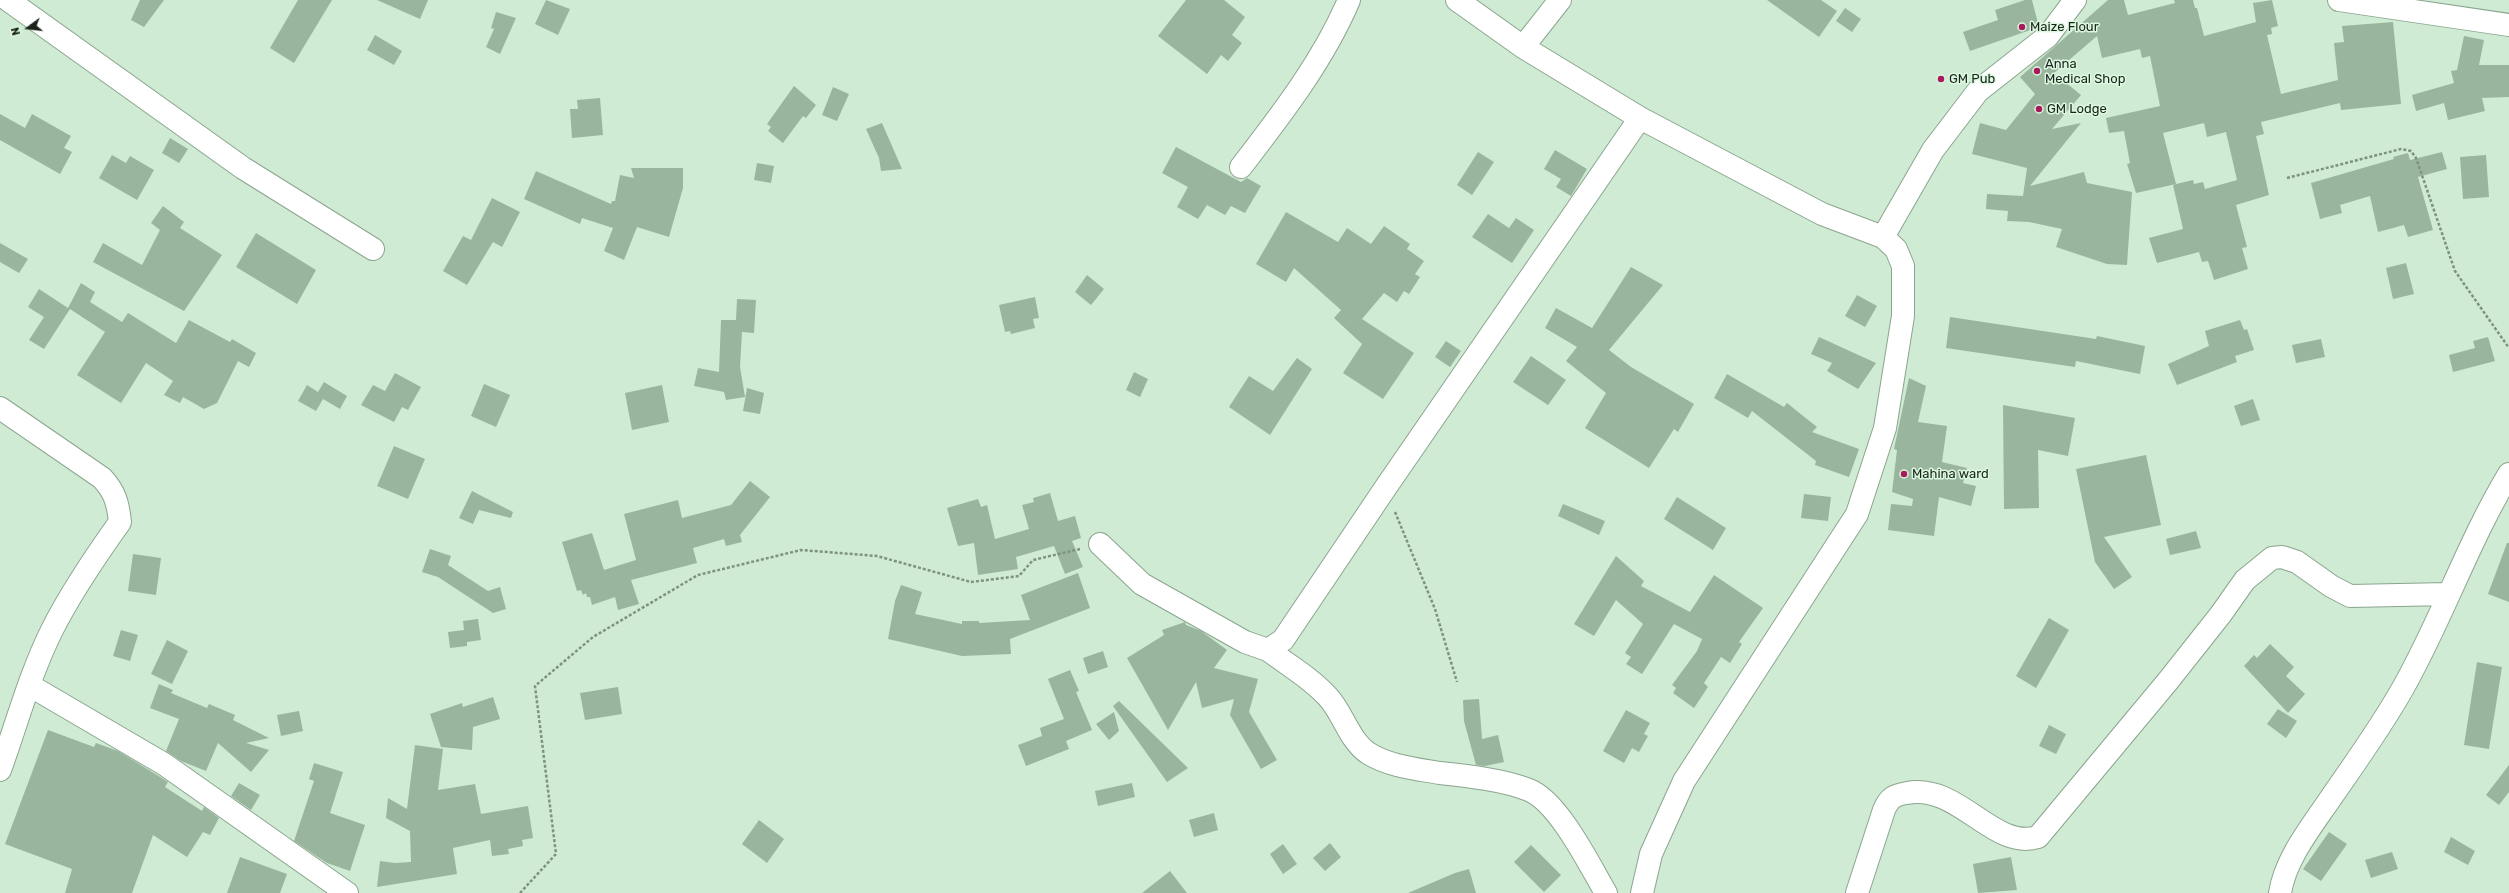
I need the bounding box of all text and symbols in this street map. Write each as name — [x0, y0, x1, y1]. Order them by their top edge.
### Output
north arrow — [8, 8, 48, 48]
place label: Maize Flour — [2030, 19, 2099, 35]
marker: Maize Flour — [2017, 22, 2027, 32]
text: N — [9, 26, 23, 37]
place label: Anna Medical Shop — [2045, 56, 2125, 87]
marker: Anna Medical Shop — [2032, 66, 2042, 76]
place label: GM Pub — [1949, 71, 1995, 87]
marker: GM Pub — [1936, 74, 1946, 84]
place label: GM Lodge — [2047, 101, 2107, 117]
marker: GM Lodge — [2034, 104, 2044, 114]
place label: Mahina ward — [1912, 466, 1989, 482]
marker: Mahina ward — [1899, 469, 1909, 479]

